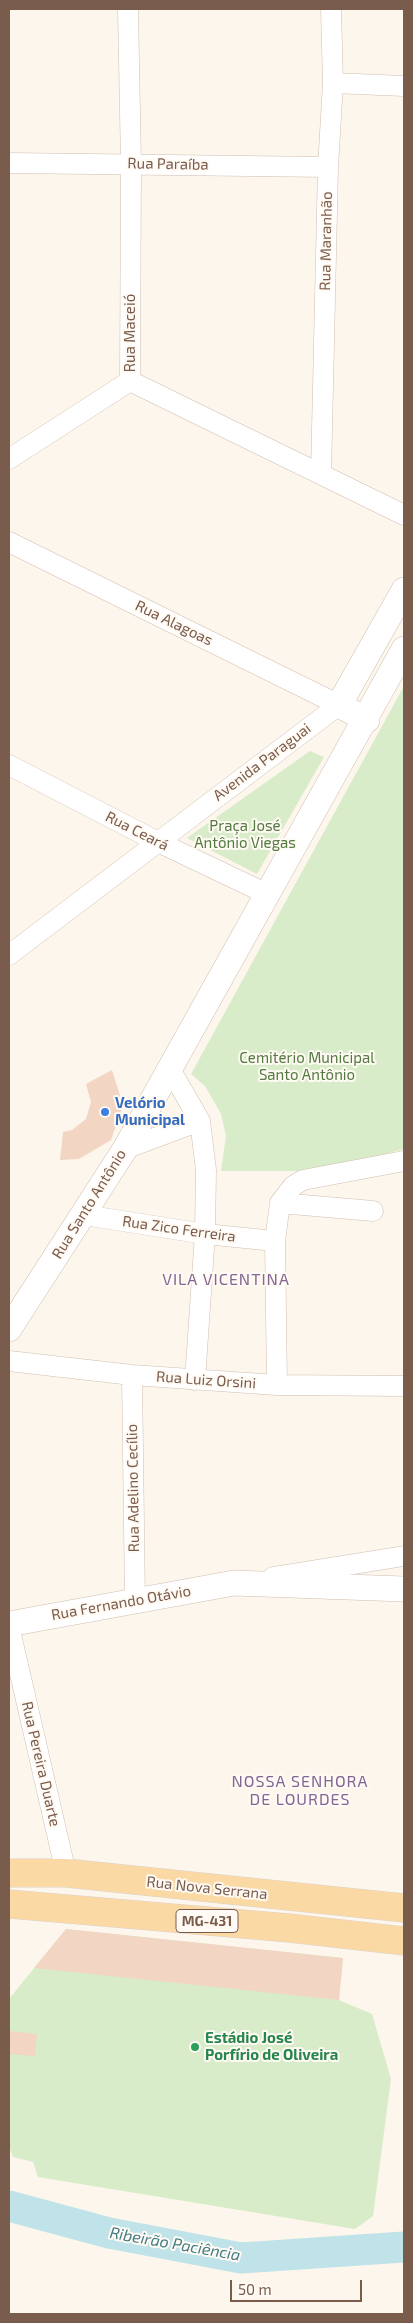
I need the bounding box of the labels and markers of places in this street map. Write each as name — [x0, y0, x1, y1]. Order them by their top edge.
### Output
place label: Velório Municipal — [115, 1094, 185, 1129]
marker: Velório Municipal — [99, 1106, 111, 1118]
place label: Estádio José Porfírio de Oliveira — [205, 2029, 338, 2064]
marker: Estádio José Porfírio de Oliveira — [189, 2041, 201, 2053]

